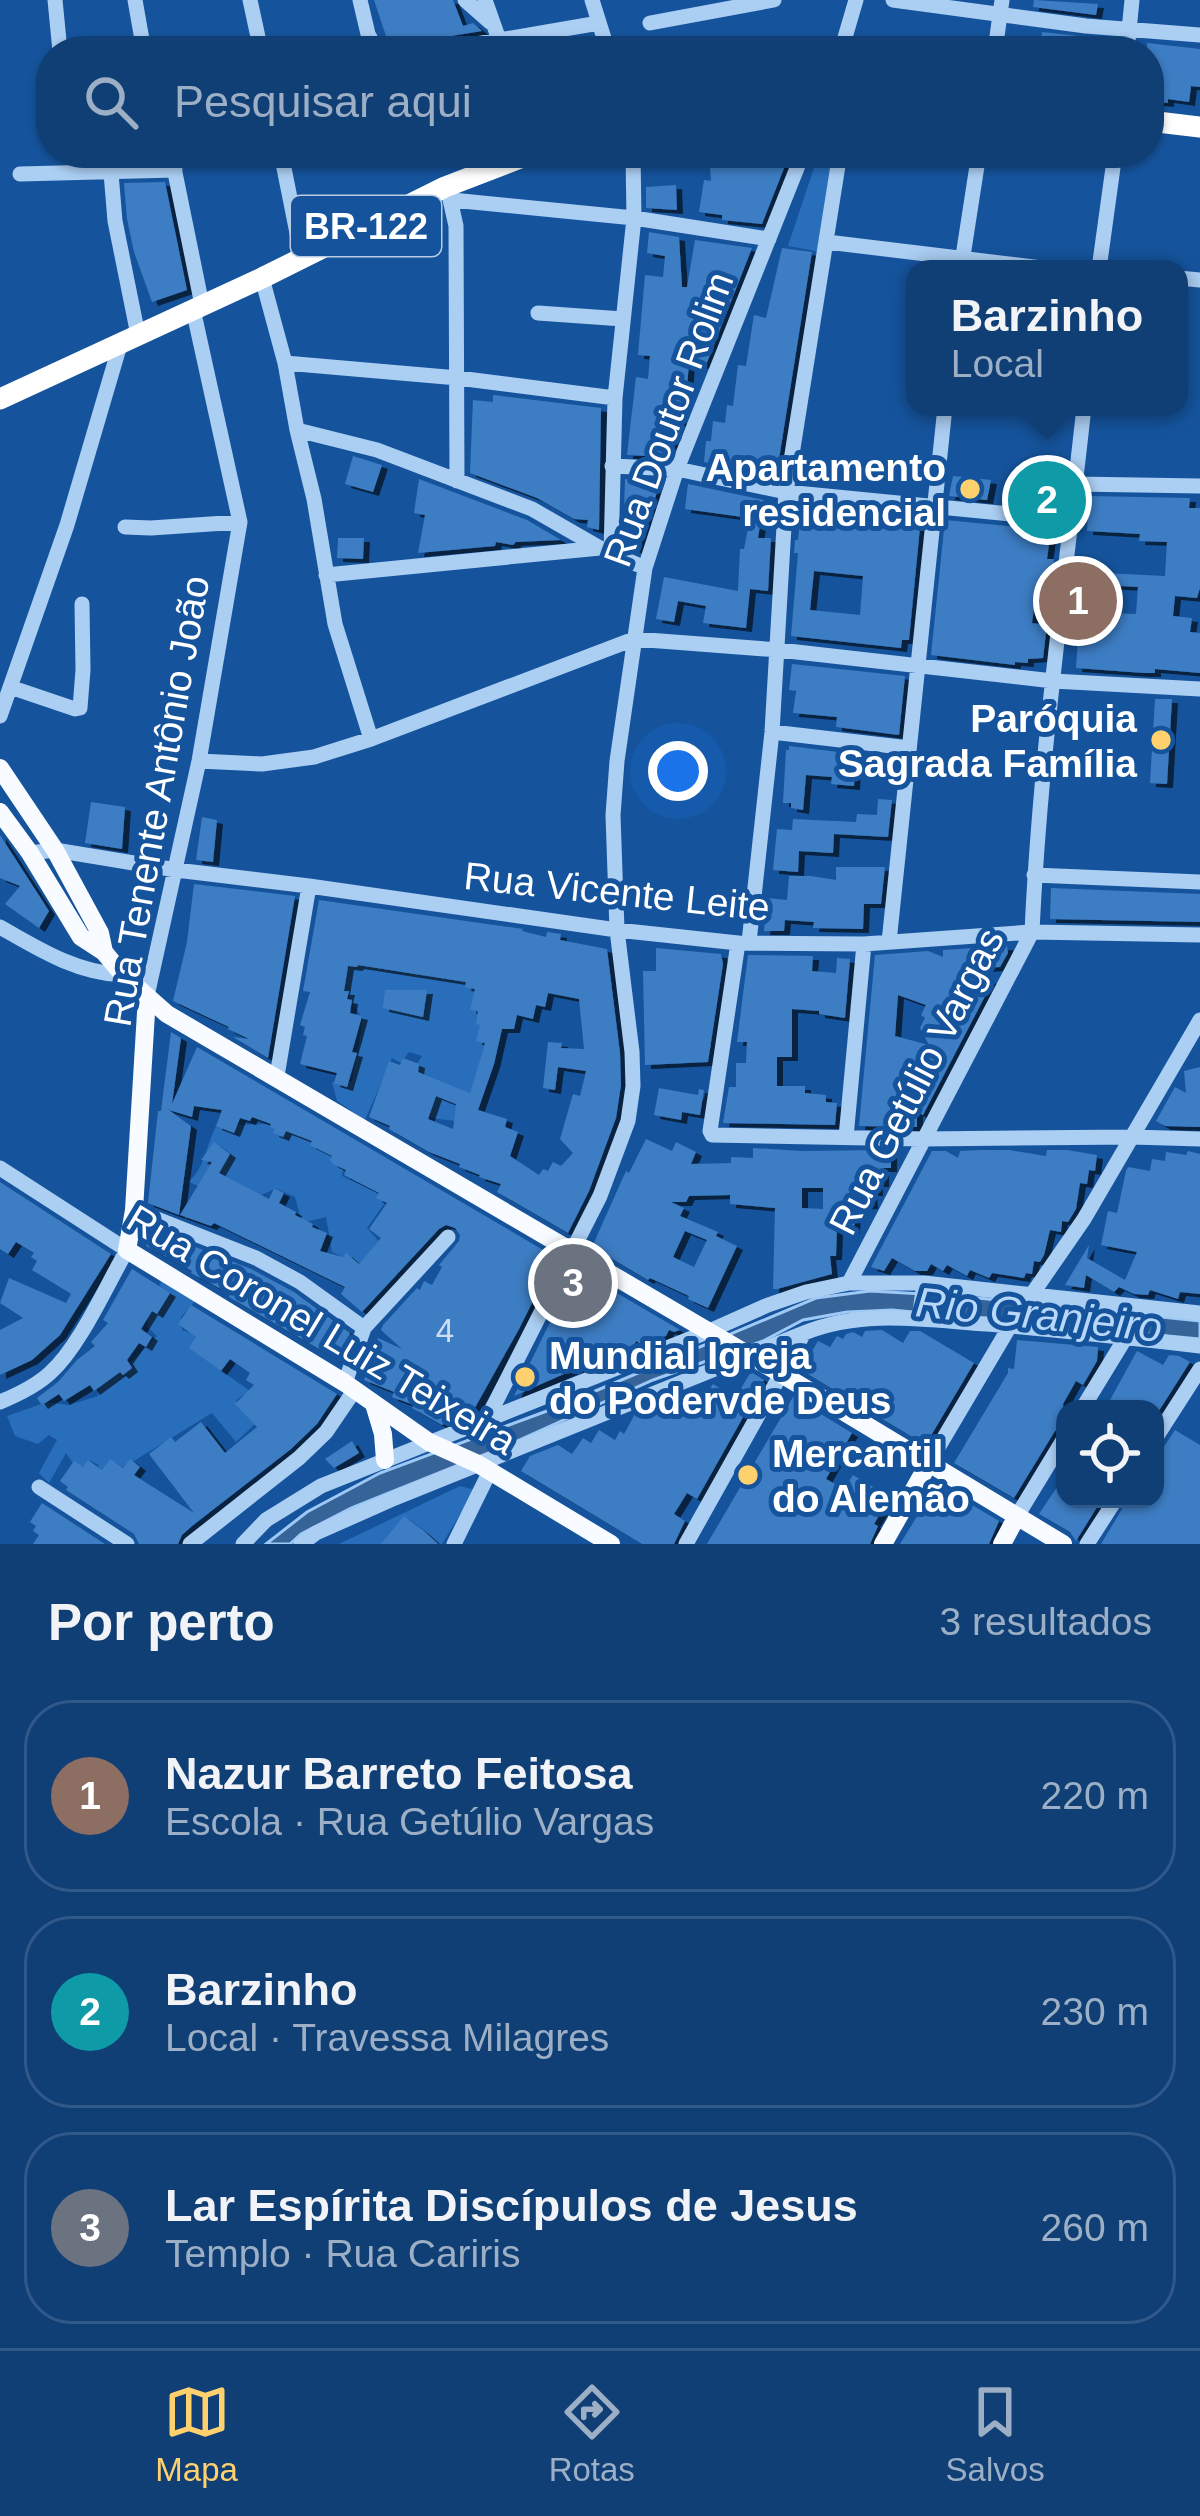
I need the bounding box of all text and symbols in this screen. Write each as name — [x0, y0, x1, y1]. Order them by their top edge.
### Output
search box — [36, 36, 1164, 168]
icon: search — [78, 69, 144, 135]
text: Pesquisar aqui — [174, 76, 472, 127]
road number: BR-122 — [291, 196, 441, 256]
popup — [906, 260, 1188, 416]
street label: Rua Doutor Rolim — [595, 266, 742, 572]
text: Barzinho — [951, 290, 1143, 341]
text: Local — [951, 342, 1044, 385]
place label: Apartamento residencial — [705, 446, 946, 534]
pin: 2 — [1008, 455, 1086, 545]
marker: Apartamento residencial — [957, 476, 983, 502]
pin: 1 — [1039, 556, 1117, 646]
street label: Rua Tenente Antônio João — [96, 572, 217, 1030]
place label: Paróquia Sagrada Família — [838, 697, 1137, 785]
marker: Paróquia Sagrada Família — [1148, 727, 1174, 753]
your location — [648, 741, 708, 801]
street label: Rua Vicente Leite — [462, 854, 772, 929]
street label: Rua Getúlio Vargas — [821, 921, 1012, 1241]
street label: Rua Coronel Luiz Teixeira — [120, 1196, 524, 1463]
pin: 3 — [534, 1238, 612, 1328]
water label: Rio Granjeiro — [913, 1278, 1164, 1351]
house number: 4 — [436, 1312, 454, 1349]
place label: Mundial Igreja do Podervde Deus — [549, 1334, 891, 1422]
marker: Mundial Igreja do Podervde Deus — [512, 1364, 538, 1390]
map controls — [1056, 1400, 1164, 1508]
button: locate — [1056, 1400, 1164, 1508]
place label: Mercantil do Alemão — [772, 1432, 970, 1520]
marker: Mercantil do Alemão — [735, 1462, 761, 1488]
text: Por perto — [48, 1594, 275, 1651]
text: 3 resultados — [940, 1600, 1152, 1643]
text: Nazur Barreto Feitosa — [165, 1748, 633, 1799]
text: 1 — [79, 1774, 101, 1817]
text: 220 m — [1041, 1774, 1149, 1817]
text: Escola · Rua Getúlio Vargas — [165, 1800, 654, 1843]
text: Barzinho — [165, 1964, 358, 2015]
text: 2 — [79, 1990, 101, 2033]
text: 230 m — [1041, 1990, 1149, 2033]
text: Local · Travessa Milagres — [165, 2016, 609, 2059]
text: Lar Espírita Discípulos de Jesus — [165, 2180, 858, 2231]
text: 3 — [79, 2206, 101, 2249]
text: 260 m — [1041, 2206, 1149, 2249]
text: Templo · Rua Cariris — [165, 2232, 520, 2275]
tab: Mapa — [155, 2379, 238, 2489]
tab: Rotas — [549, 2379, 635, 2489]
tab: Salvos — [946, 2379, 1045, 2489]

